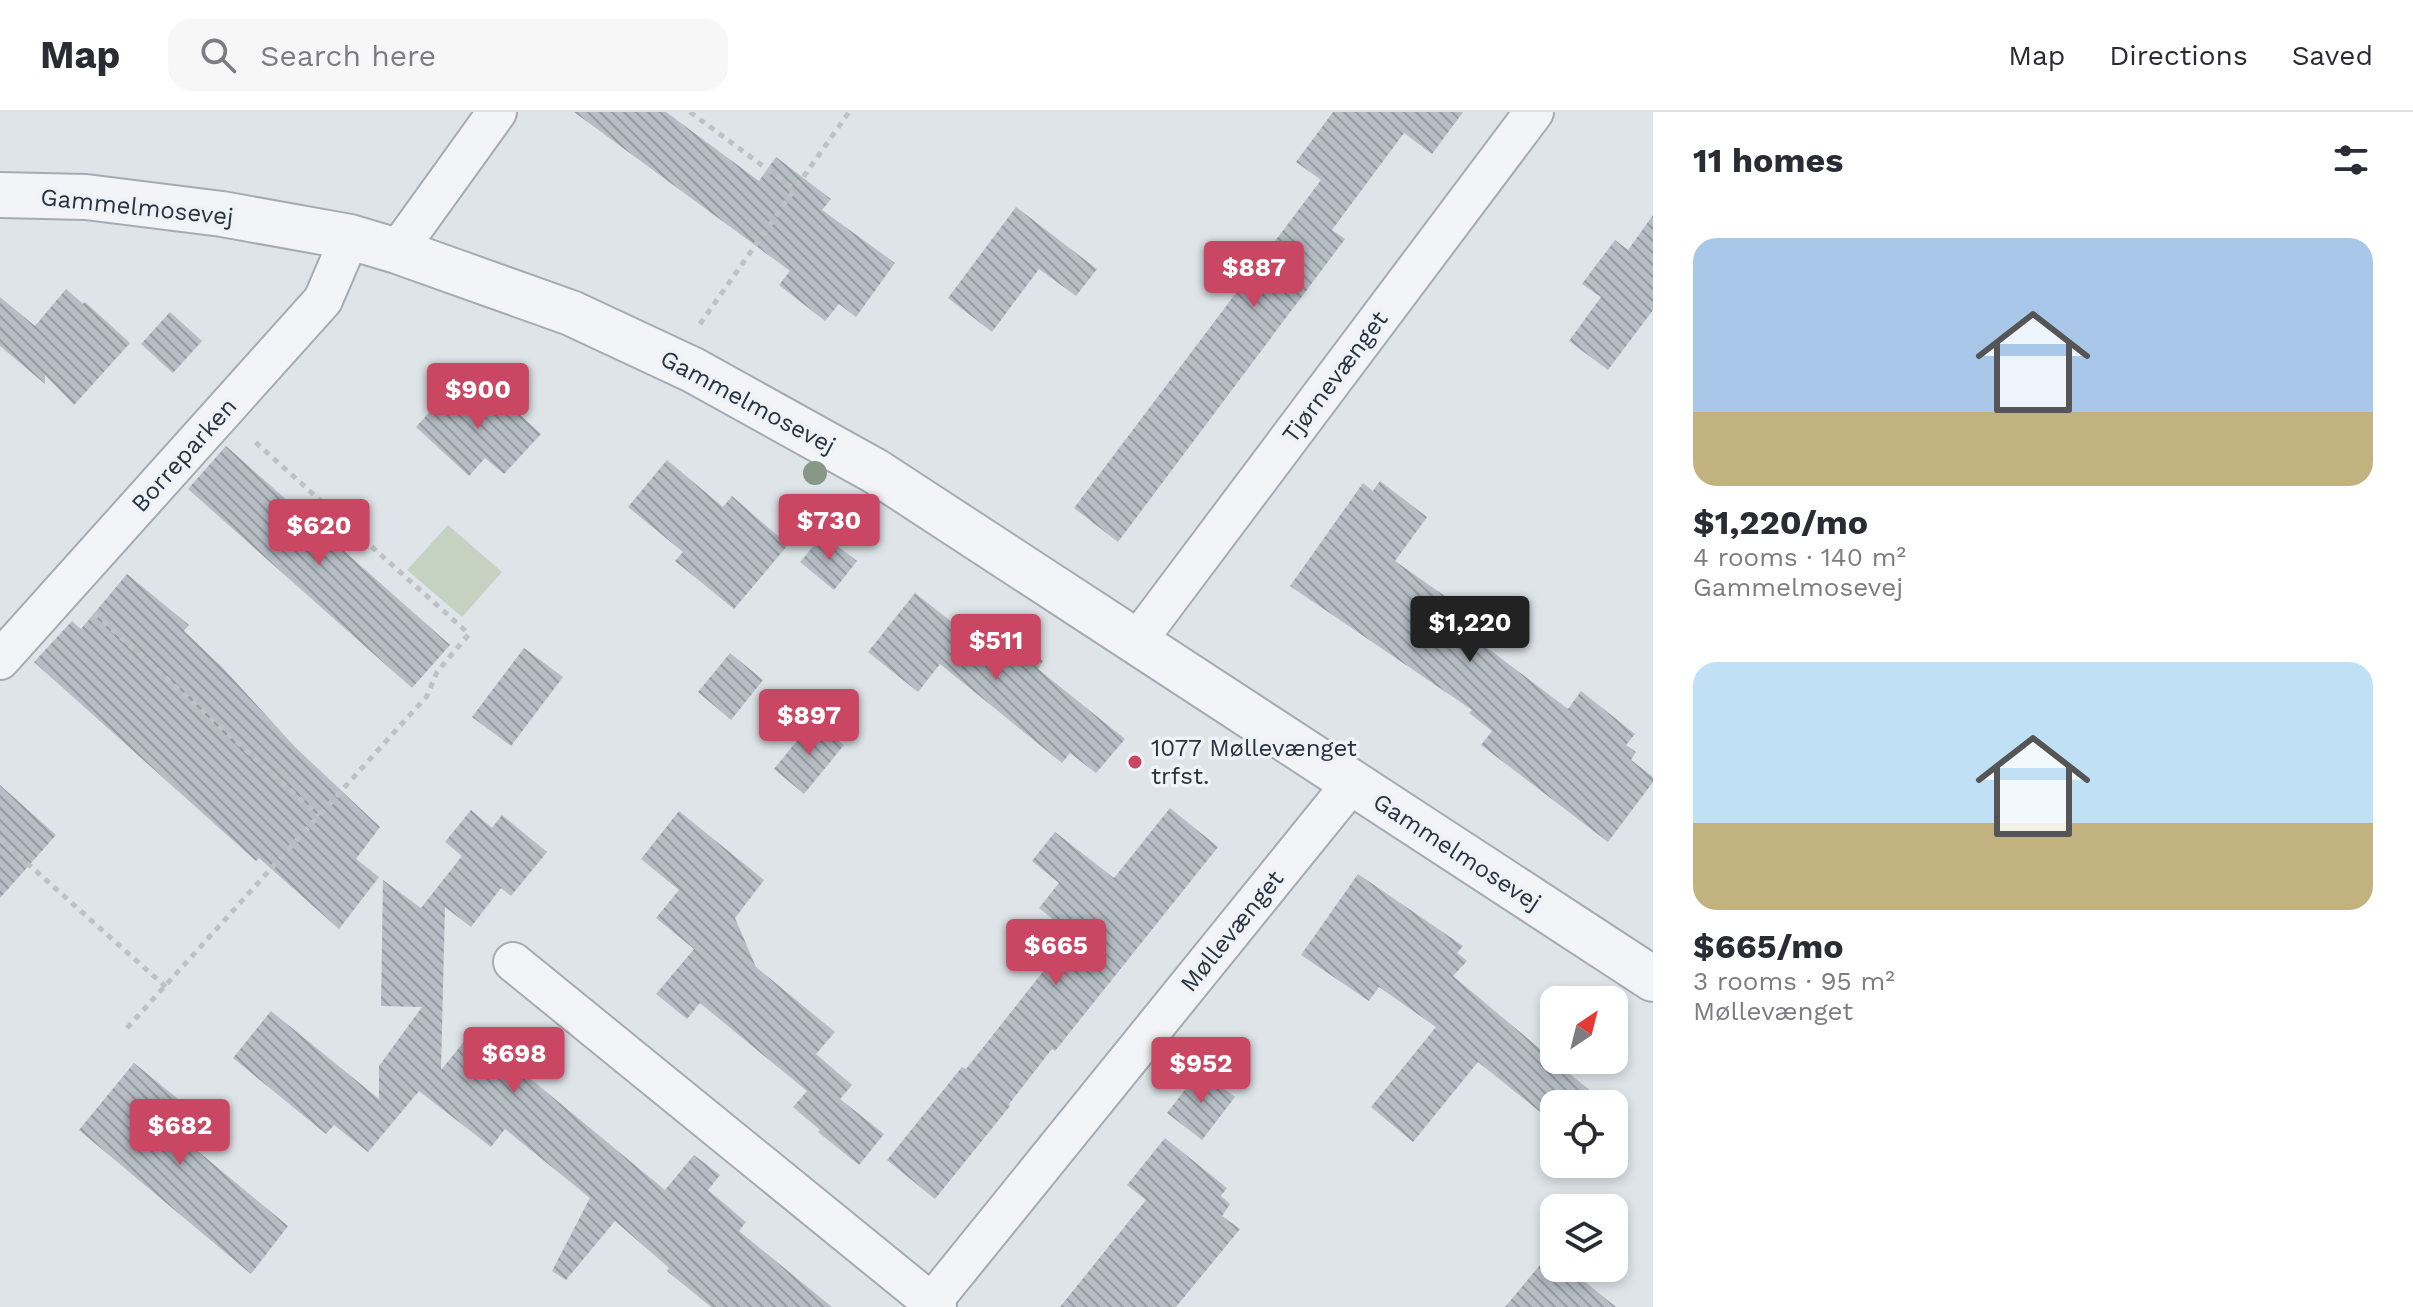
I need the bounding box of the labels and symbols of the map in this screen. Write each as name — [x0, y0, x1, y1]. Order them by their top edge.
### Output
street label: Gammelmosevej — [39, 183, 235, 231]
pin: $887 — [1207, 241, 1301, 309]
street label: Tjørnevænget — [1276, 306, 1394, 448]
street label: Gammelmosevej — [656, 344, 840, 460]
pin: $900 — [431, 363, 525, 431]
street label: Borreparken — [126, 392, 242, 518]
pin: $730 — [782, 494, 876, 562]
pin: $620 — [272, 499, 366, 567]
pin: $1,220 — [1405, 596, 1535, 664]
pin: $511 — [949, 614, 1043, 682]
pin: $897 — [762, 689, 856, 757]
place label: 1077 Møllevænget trfst. — [1151, 734, 1357, 790]
marker: 1077 Møllevænget trfst. — [1126, 753, 1144, 771]
street label: Gammelmosevej — [1368, 787, 1546, 917]
street label: Møllevænget — [1175, 865, 1289, 997]
pin: $665 — [1009, 919, 1103, 987]
north arrow — [1540, 986, 1628, 1074]
pin: $698 — [467, 1027, 561, 1095]
pin: $952 — [1154, 1037, 1248, 1105]
pin: $682 — [133, 1099, 227, 1167]

